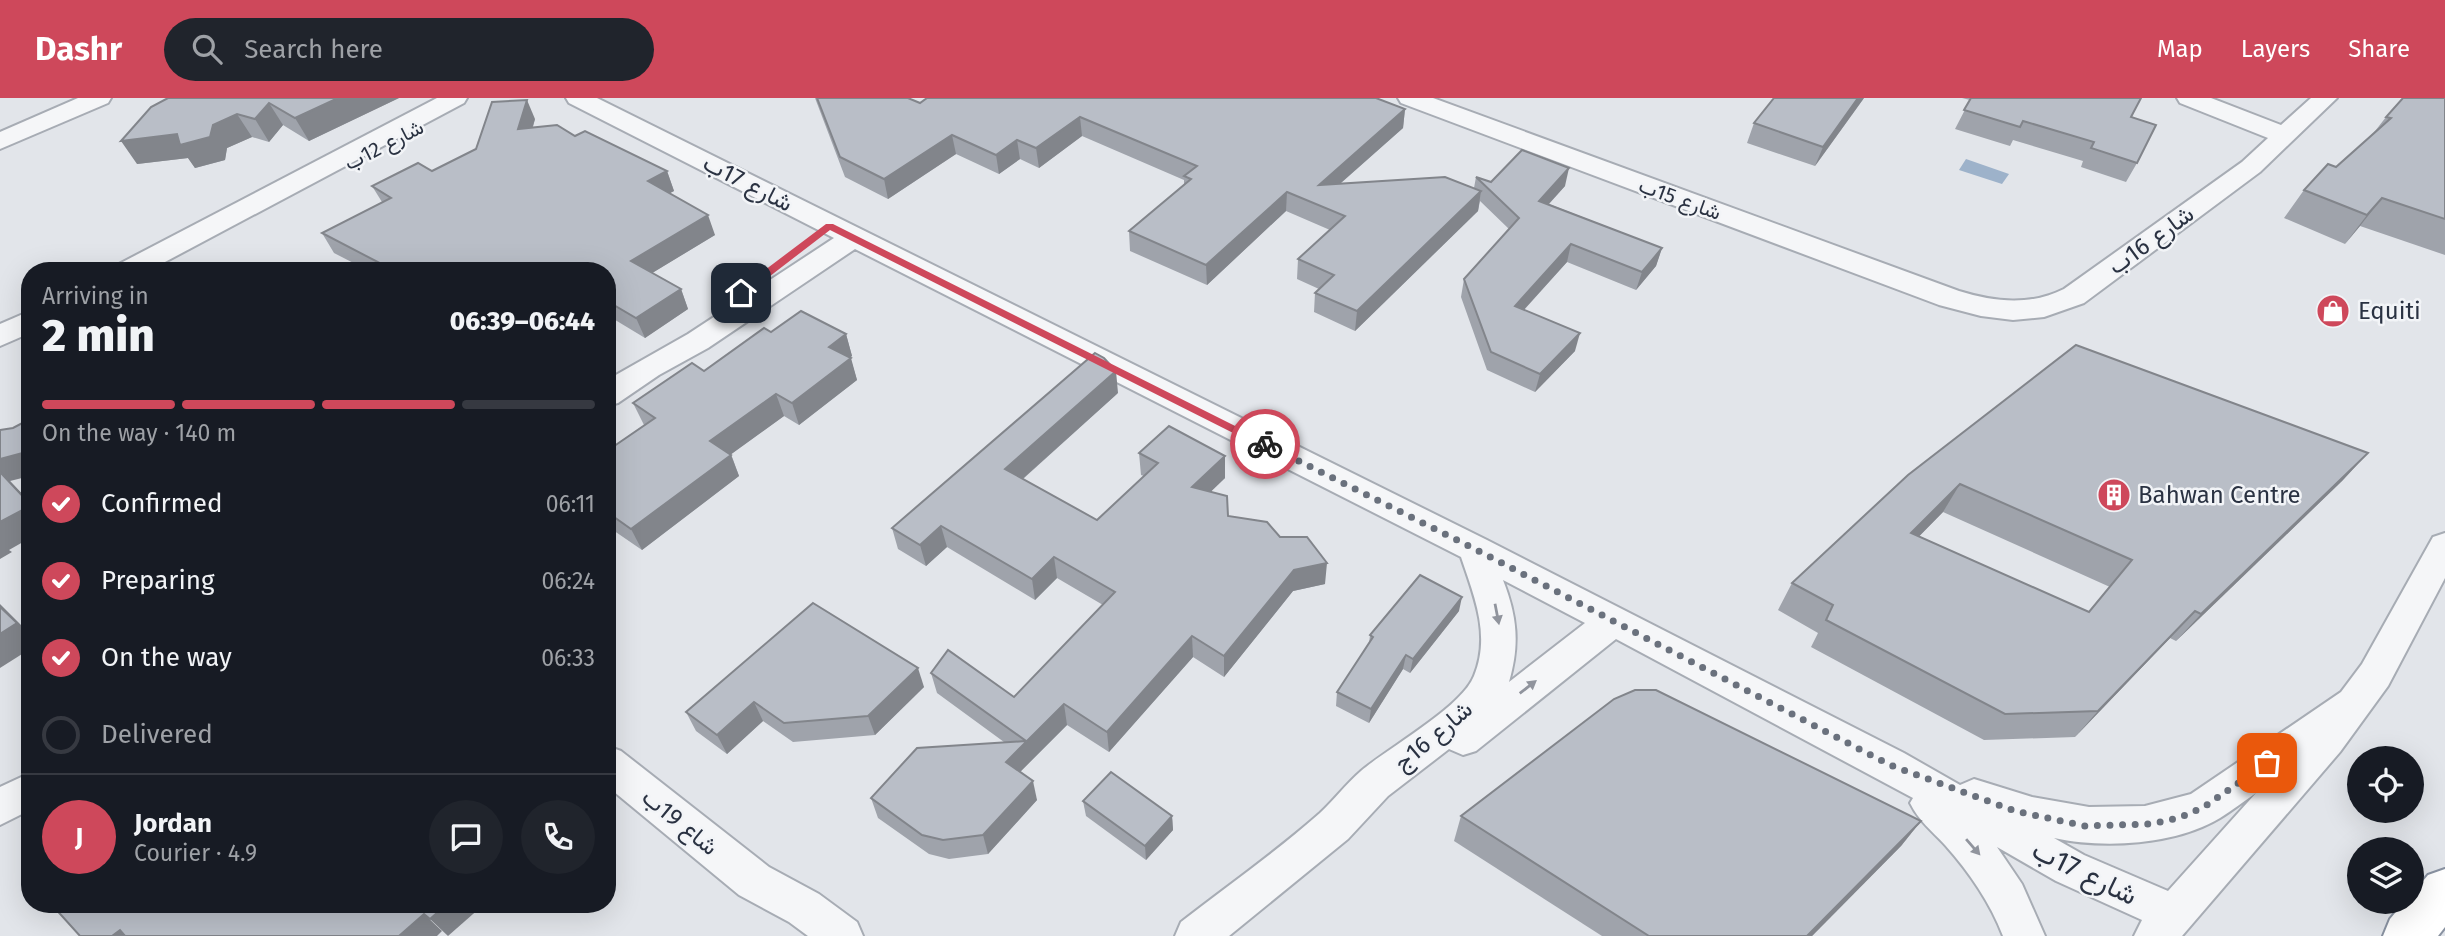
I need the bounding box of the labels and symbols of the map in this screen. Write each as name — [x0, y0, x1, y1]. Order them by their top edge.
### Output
street label: شارع 12ب — [340, 114, 429, 177]
street label: شارع 17ب — [698, 149, 797, 219]
street label: شارع 15ب — [1635, 172, 1725, 227]
street label: شارع 16ب — [2103, 200, 2200, 282]
pin — [711, 263, 771, 323]
shop icon: Equiti — [2314, 292, 2352, 330]
place label: Equiti — [2358, 297, 2421, 325]
courier — [1230, 409, 1300, 479]
building icon: Bahwan Centre — [2095, 476, 2133, 514]
place label: Bahwan Centre — [2138, 481, 2301, 509]
one-way arrow — [1491, 603, 1502, 625]
one-way arrow — [1519, 679, 1537, 694]
street label: شارع 16ج — [1388, 695, 1479, 778]
pin — [2237, 733, 2297, 793]
street label: شاع 19ب — [635, 783, 724, 863]
street label: شارع 17ب — [2026, 833, 2143, 914]
one-way arrow — [1965, 839, 1980, 856]

